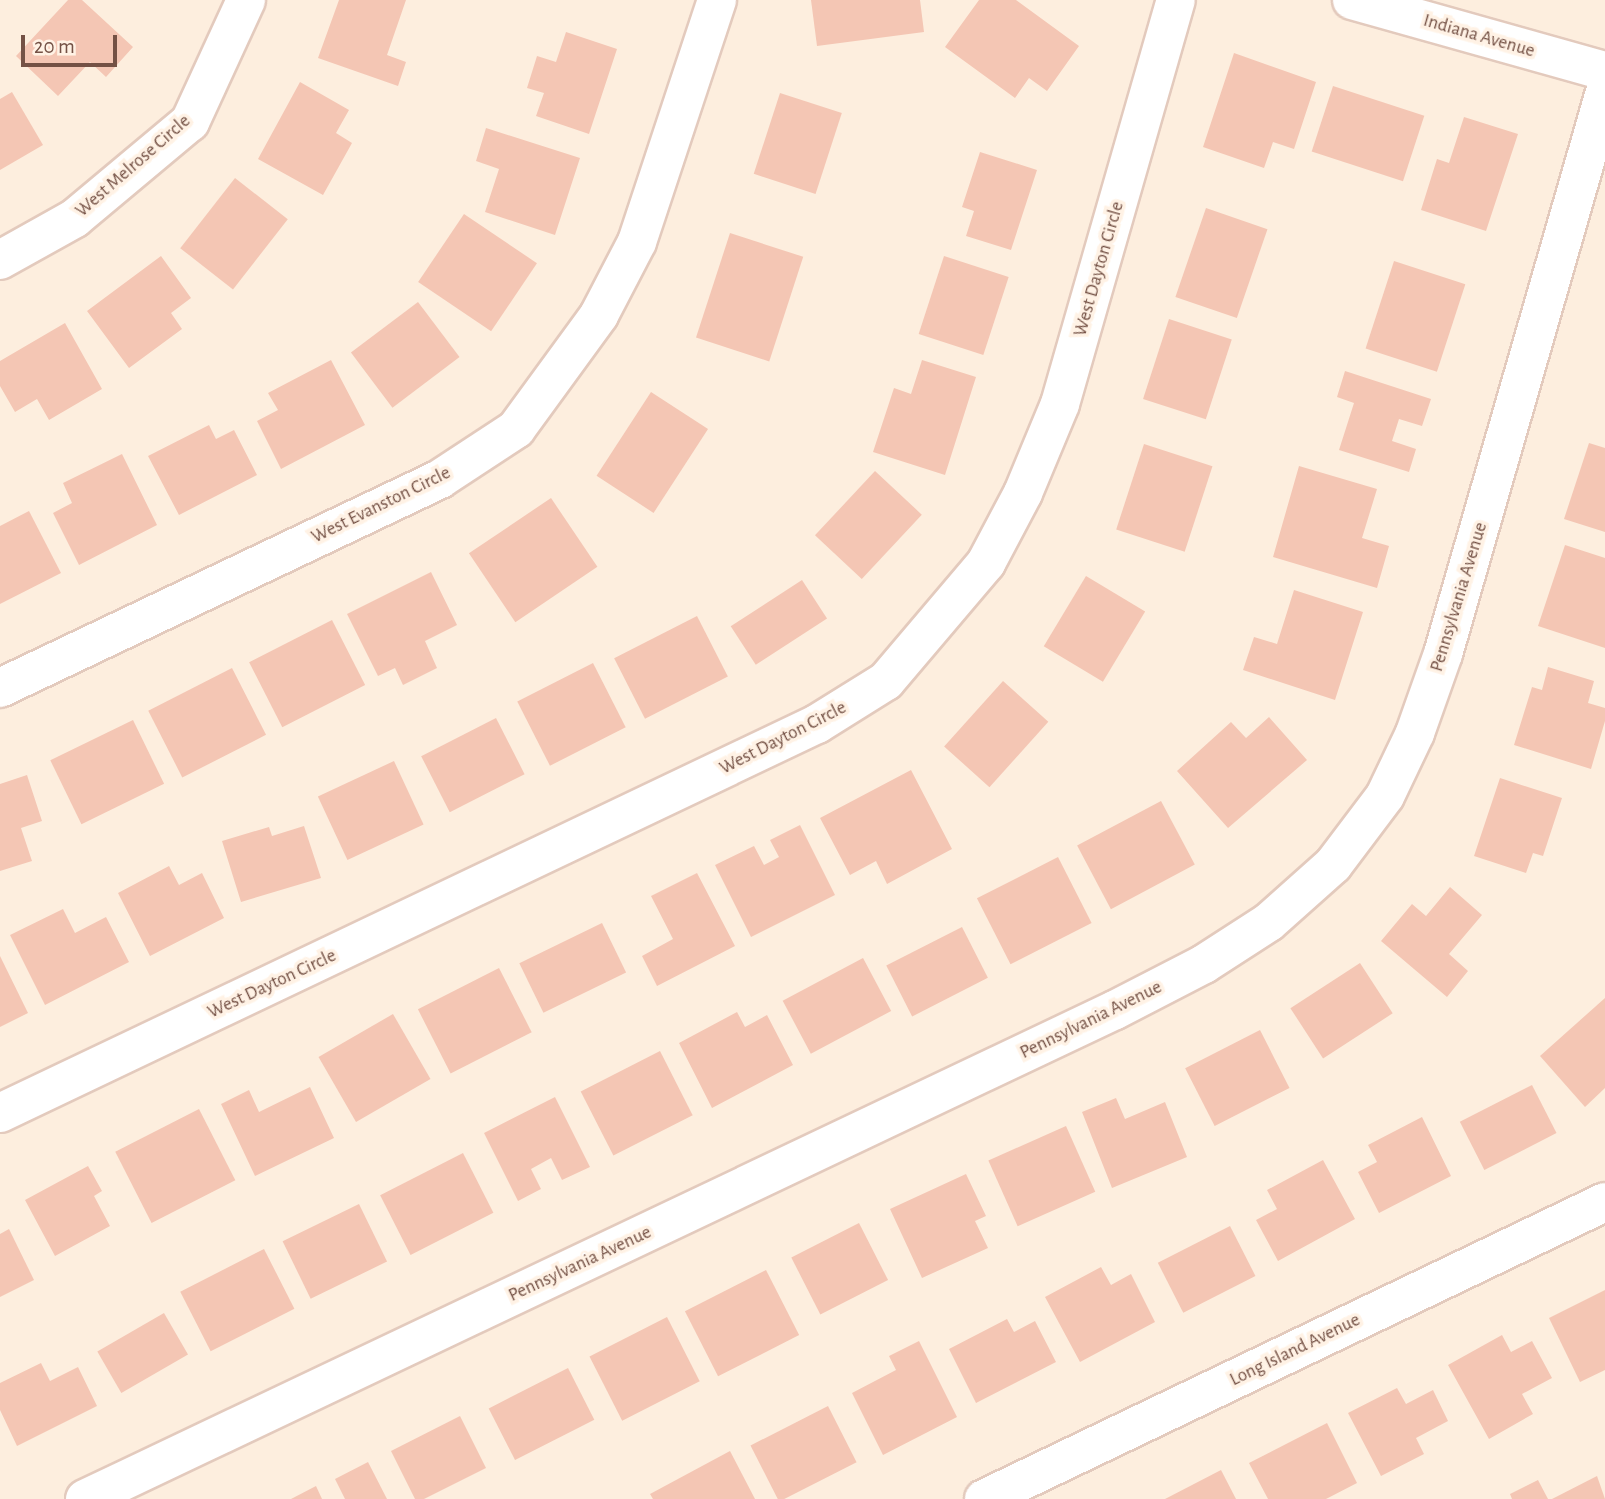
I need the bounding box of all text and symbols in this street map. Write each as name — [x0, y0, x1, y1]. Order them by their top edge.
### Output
street label: Indiana Avenue — [1421, 9, 1537, 63]
scale bar — [24, 21, 121, 65]
text: 20 m — [34, 36, 75, 57]
street label: West Melrose Circle — [71, 110, 195, 222]
street label: West Dayton Circle — [1069, 199, 1129, 339]
street label: West Evanston Circle — [308, 461, 454, 549]
street label: Pennsylvania Avenue — [1425, 520, 1493, 674]
street label: West Dayton Circle — [716, 696, 850, 780]
street label: West Dayton Circle — [204, 944, 340, 1024]
street label: Pennsylvania Avenue — [1016, 976, 1166, 1064]
street label: Pennsylvania Avenue — [505, 1221, 655, 1307]
street label: Long Island Avenue — [1226, 1309, 1364, 1391]

